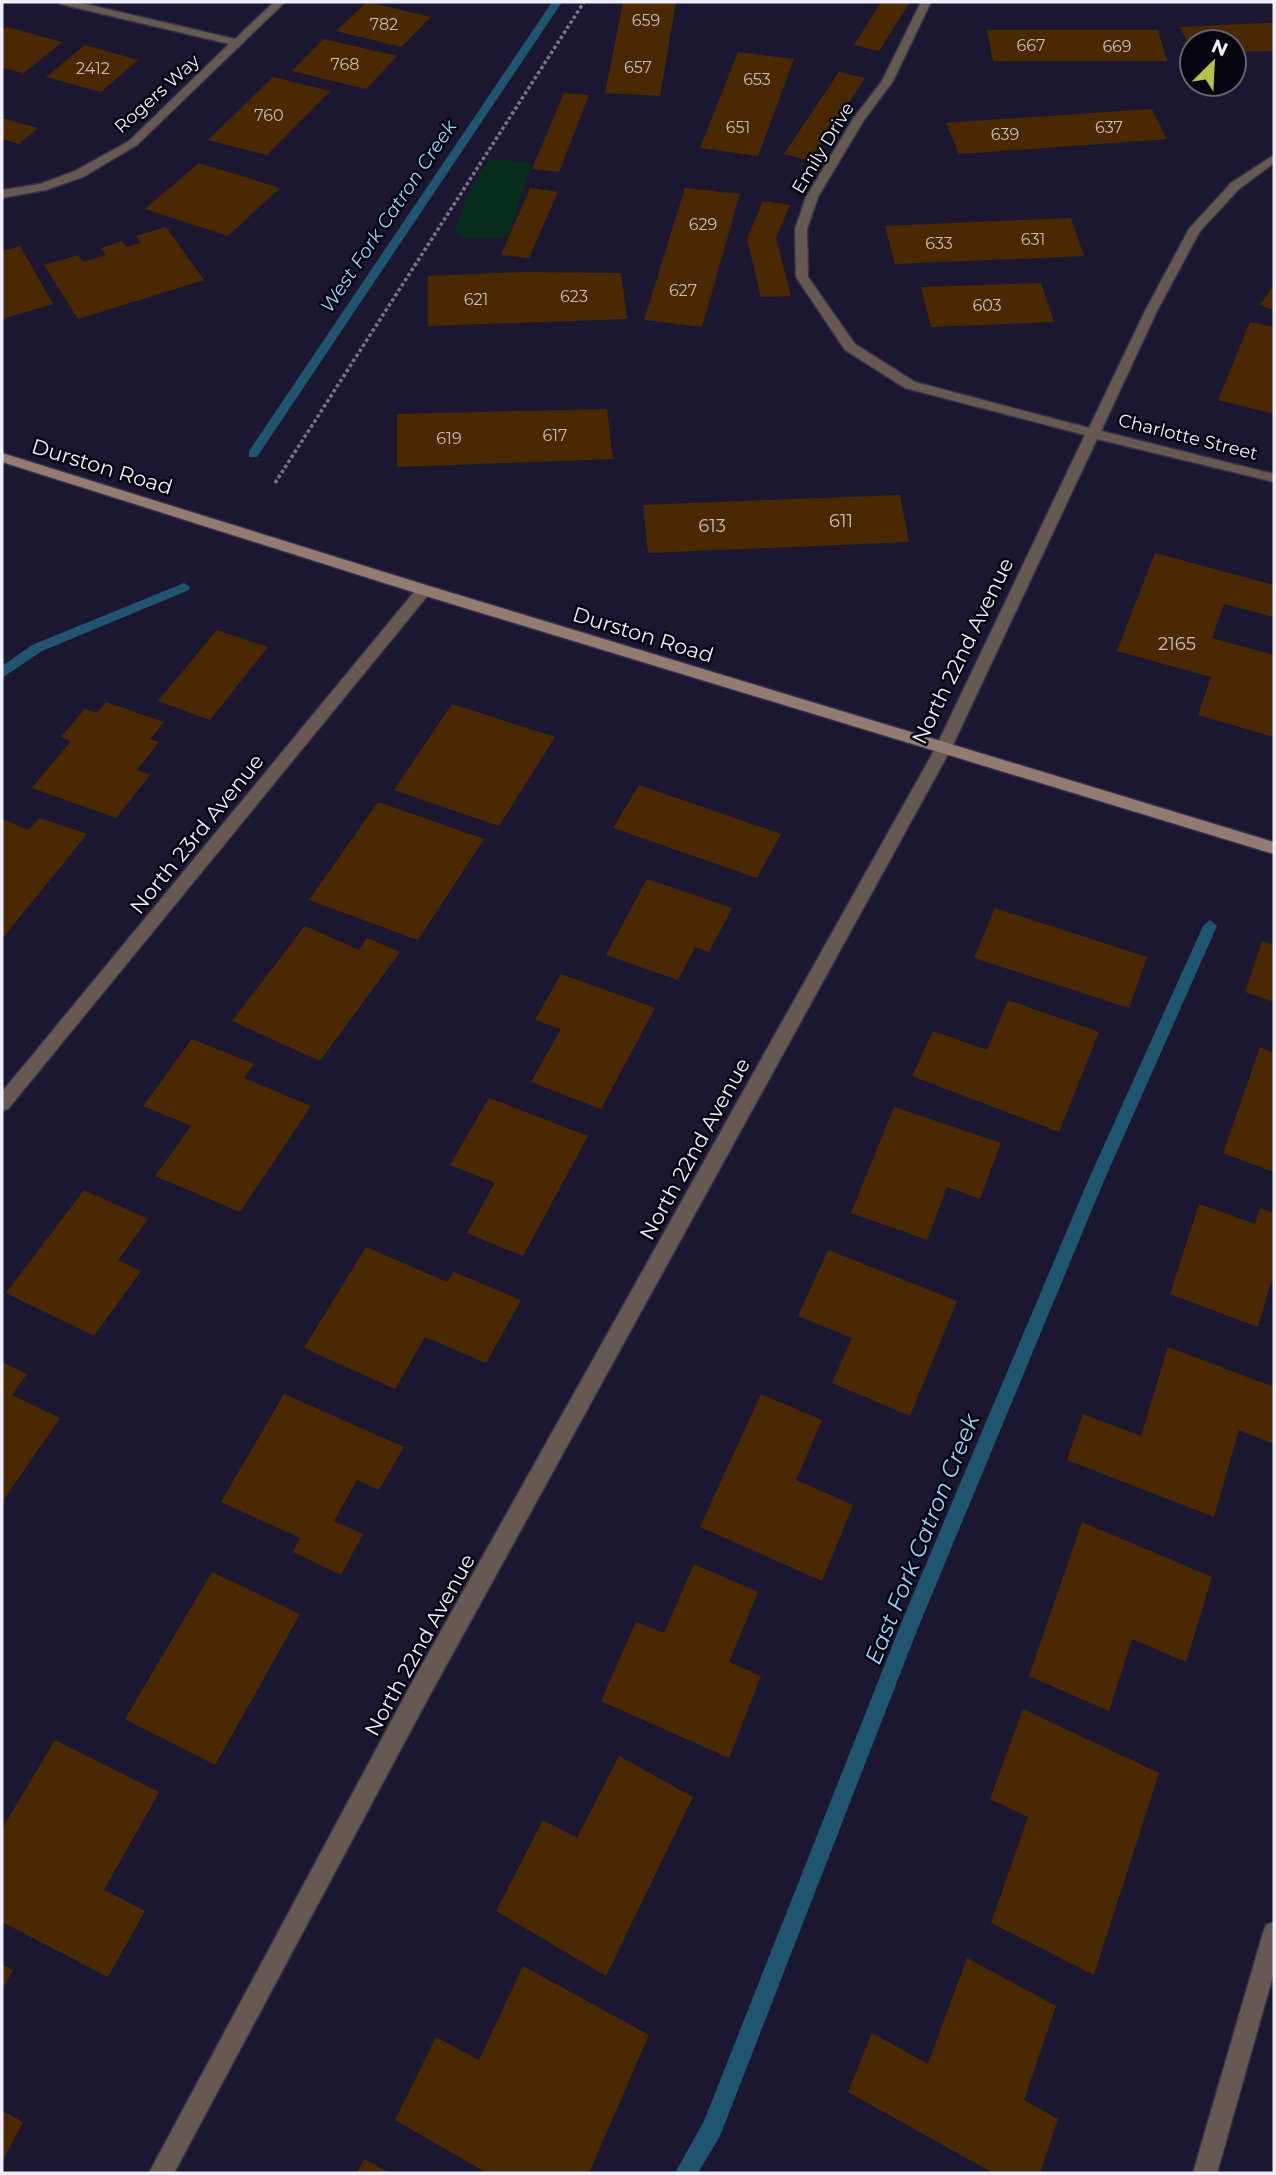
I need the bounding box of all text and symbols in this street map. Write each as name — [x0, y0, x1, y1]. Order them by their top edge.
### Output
house number: 659 — [632, 11, 660, 30]
house number: 782 — [370, 15, 398, 34]
north arrow — [1178, 28, 1248, 98]
text: N — [1208, 34, 1231, 62]
house number: 667 — [1017, 36, 1045, 55]
house number: 669 — [1102, 37, 1132, 56]
street label: Rogers Way — [110, 50, 204, 138]
house number: 768 — [330, 55, 360, 74]
house number: 657 — [624, 58, 652, 77]
house number: 2412 — [76, 59, 110, 78]
house number: 653 — [743, 70, 771, 89]
street label: Emily Drive — [787, 98, 859, 198]
house number: 760 — [254, 106, 284, 125]
water label: West Fork Catron Creek — [315, 115, 462, 317]
house number: 651 — [726, 118, 750, 137]
house number: 637 — [1095, 118, 1123, 137]
house number: 639 — [991, 125, 1019, 144]
house number: 629 — [689, 215, 717, 234]
house number: 631 — [1021, 230, 1045, 249]
house number: 633 — [925, 234, 953, 253]
house number: 627 — [669, 281, 697, 300]
house number: 623 — [560, 287, 588, 306]
house number: 621 — [464, 290, 488, 309]
house number: 603 — [972, 296, 1002, 315]
street label: Charlotte Street — [1116, 409, 1260, 465]
house number: 617 — [543, 426, 567, 445]
house number: 619 — [436, 429, 462, 448]
street label: Durston Road — [29, 433, 176, 500]
house number: 611 — [829, 510, 853, 532]
house number: 613 — [698, 515, 726, 537]
street label: North 22nd Avenue — [907, 554, 1019, 748]
street label: Durston Road — [570, 601, 717, 668]
house number: 2165 — [1158, 633, 1196, 655]
street label: North 23rd Avenue — [125, 749, 269, 919]
street label: North 22nd Avenue — [634, 1053, 755, 1244]
water label: East Fork Catron Creek — [859, 1408, 986, 1668]
street label: North 22nd Avenue — [359, 1549, 480, 1740]

